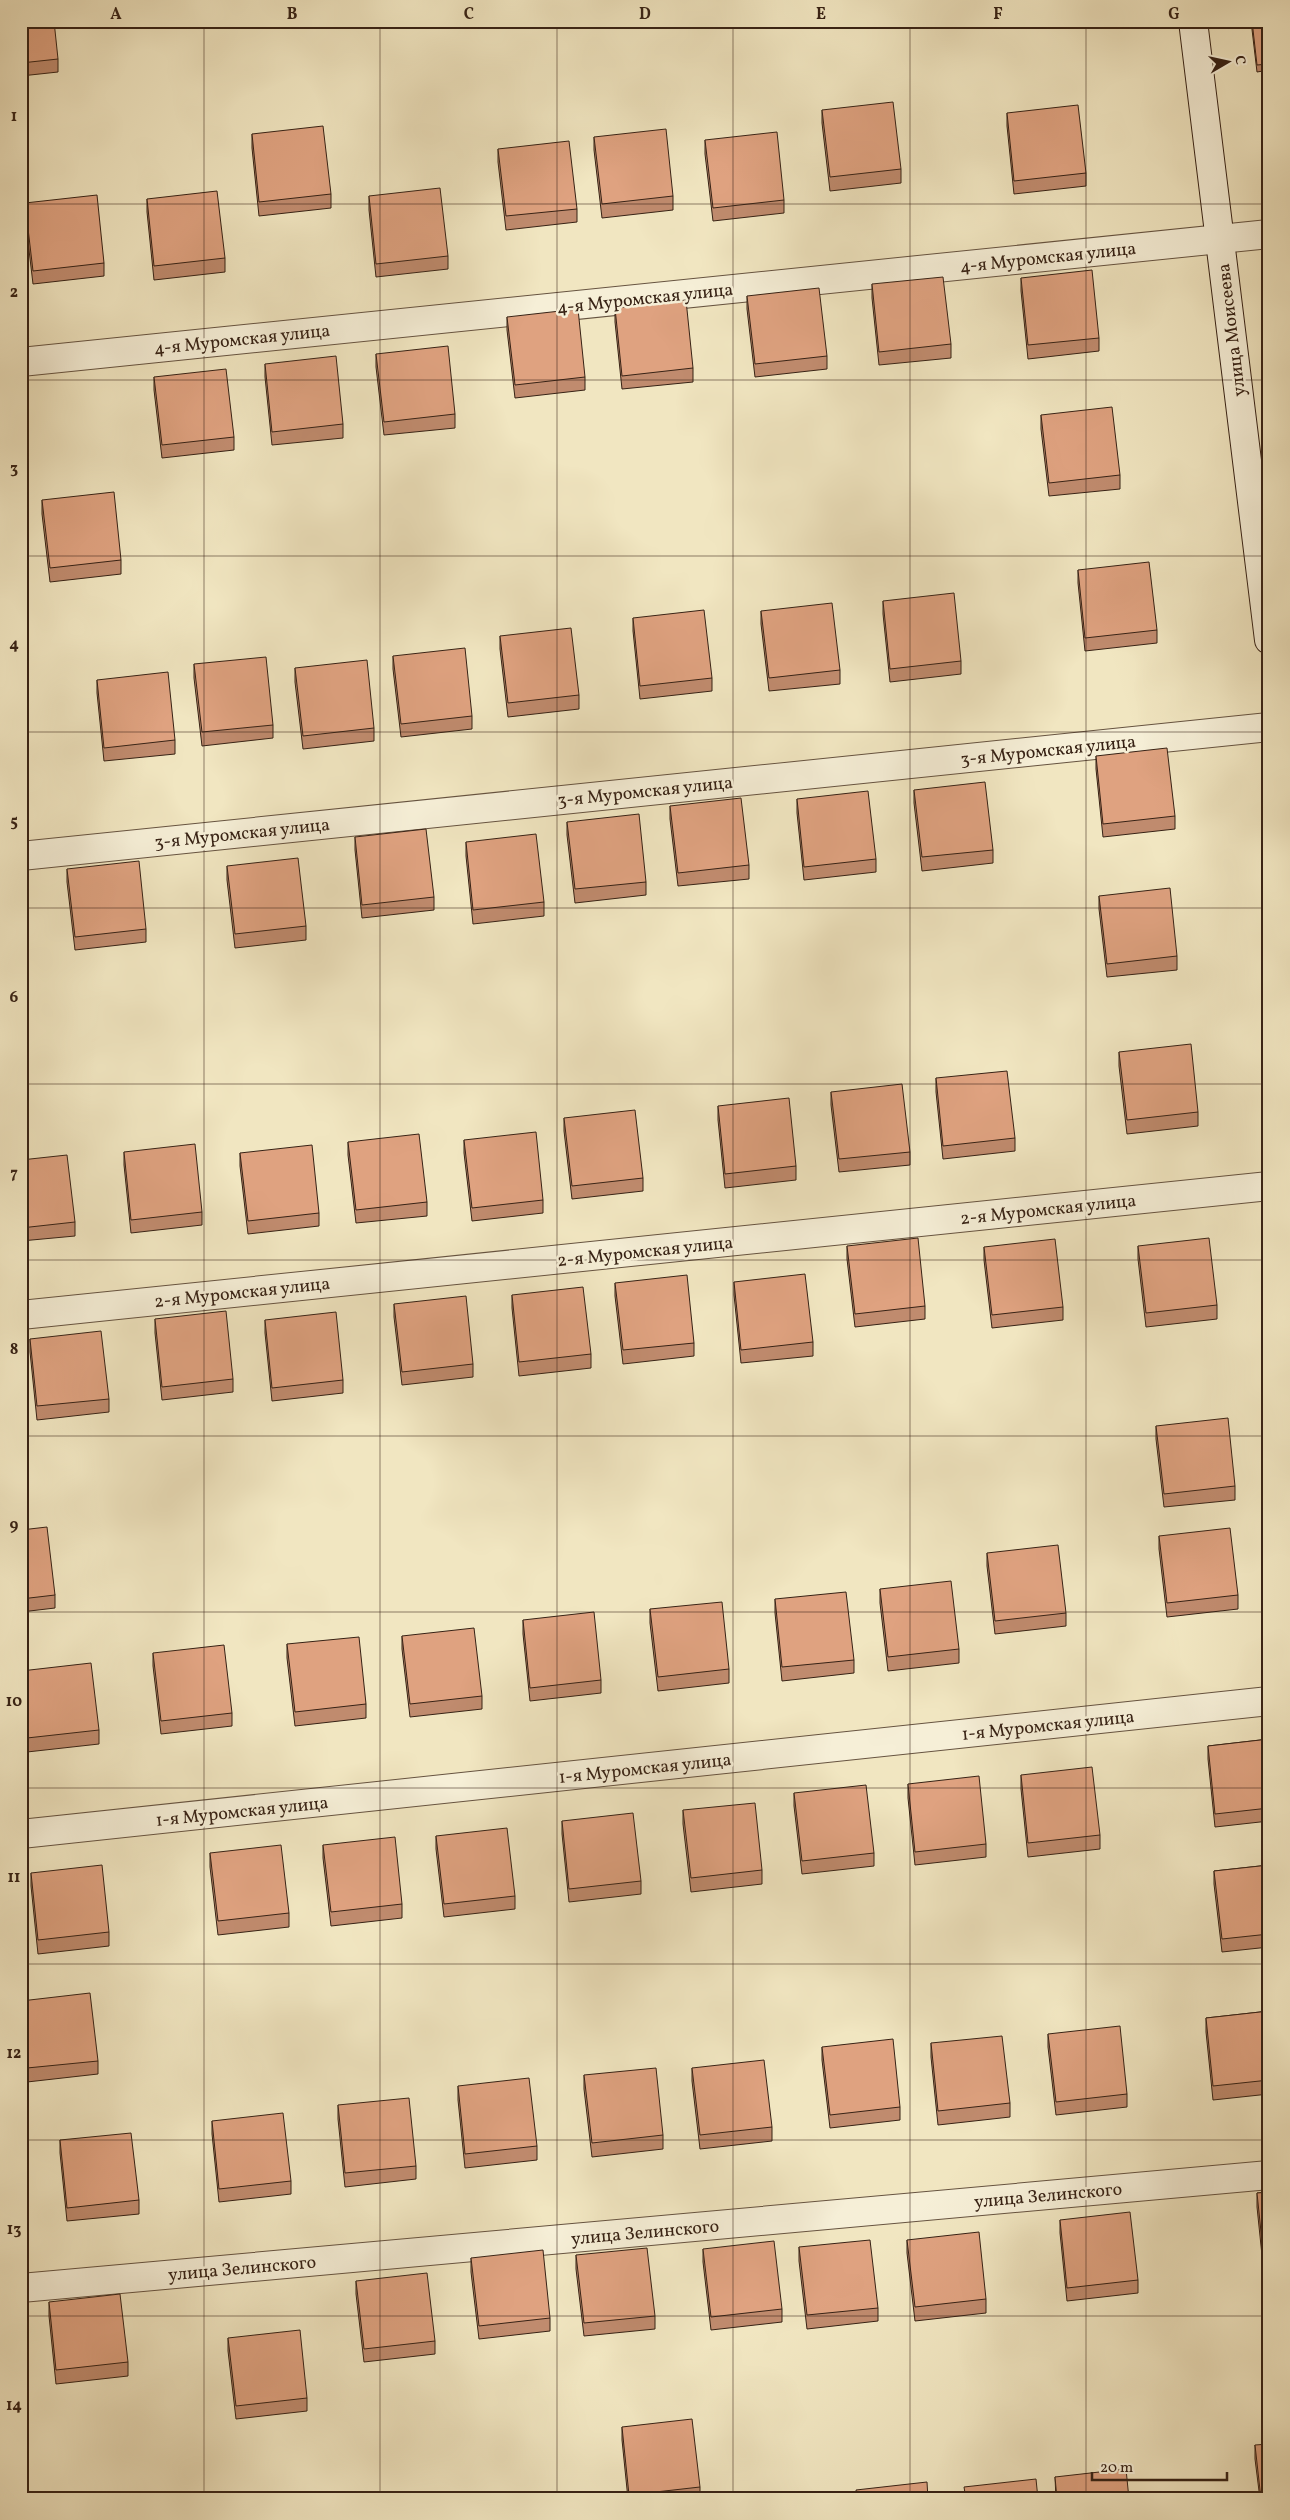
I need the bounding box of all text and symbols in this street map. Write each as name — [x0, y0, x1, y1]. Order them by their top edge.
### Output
text: A — [110, 4, 122, 26]
text: B — [287, 4, 298, 26]
text: C — [464, 4, 474, 26]
text: D — [639, 4, 651, 26]
text: E — [816, 4, 826, 26]
text: F — [993, 4, 1003, 26]
text: G — [1168, 4, 1180, 26]
north arrow — [1202, 38, 1252, 88]
text: С — [1229, 54, 1249, 66]
text: 1 — [11, 106, 17, 128]
street label: 4-я Муромская улица — [959, 237, 1138, 280]
street label: улица Моисеева — [1212, 262, 1253, 398]
street label: 4-я Муромская улица — [556, 278, 735, 321]
text: 2 — [10, 282, 18, 304]
street label: 4-я Муромская улица — [153, 319, 332, 362]
text: 3 — [10, 458, 18, 480]
text: 4 — [9, 634, 19, 656]
street label: 3-я Муромская улица — [959, 730, 1137, 773]
street label: 3-я Муромская улица — [556, 771, 734, 814]
text: 5 — [10, 811, 18, 833]
street label: 3-я Муромская улица — [153, 813, 331, 856]
text: 6 — [10, 987, 19, 1009]
text: 7 — [10, 1163, 18, 1185]
street label: 2-я Муромская улица — [959, 1189, 1137, 1232]
street label: 2-я Муромская улица — [556, 1231, 734, 1274]
street label: 2-я Муромская улица — [153, 1272, 331, 1315]
text: 8 — [10, 1339, 18, 1361]
text: 9 — [10, 1515, 19, 1537]
text: 10 — [6, 1691, 22, 1713]
street label: 1-я Муромская улица — [960, 1705, 1136, 1748]
street label: 1-я Муромская улица — [557, 1748, 733, 1791]
street label: 1-я Муромская улица — [154, 1791, 330, 1834]
text: 11 — [8, 1867, 20, 1889]
text: 12 — [7, 2043, 21, 2065]
street label: улица Зелинского — [973, 2178, 1123, 2215]
street label: улица Зелинского — [570, 2215, 720, 2252]
text: 13 — [7, 2219, 21, 2241]
street label: улица Зелинского — [167, 2251, 317, 2288]
text: 14 — [6, 2395, 22, 2417]
scale bar — [1092, 2450, 1228, 2482]
text: 20 m — [1100, 2458, 1133, 2479]

